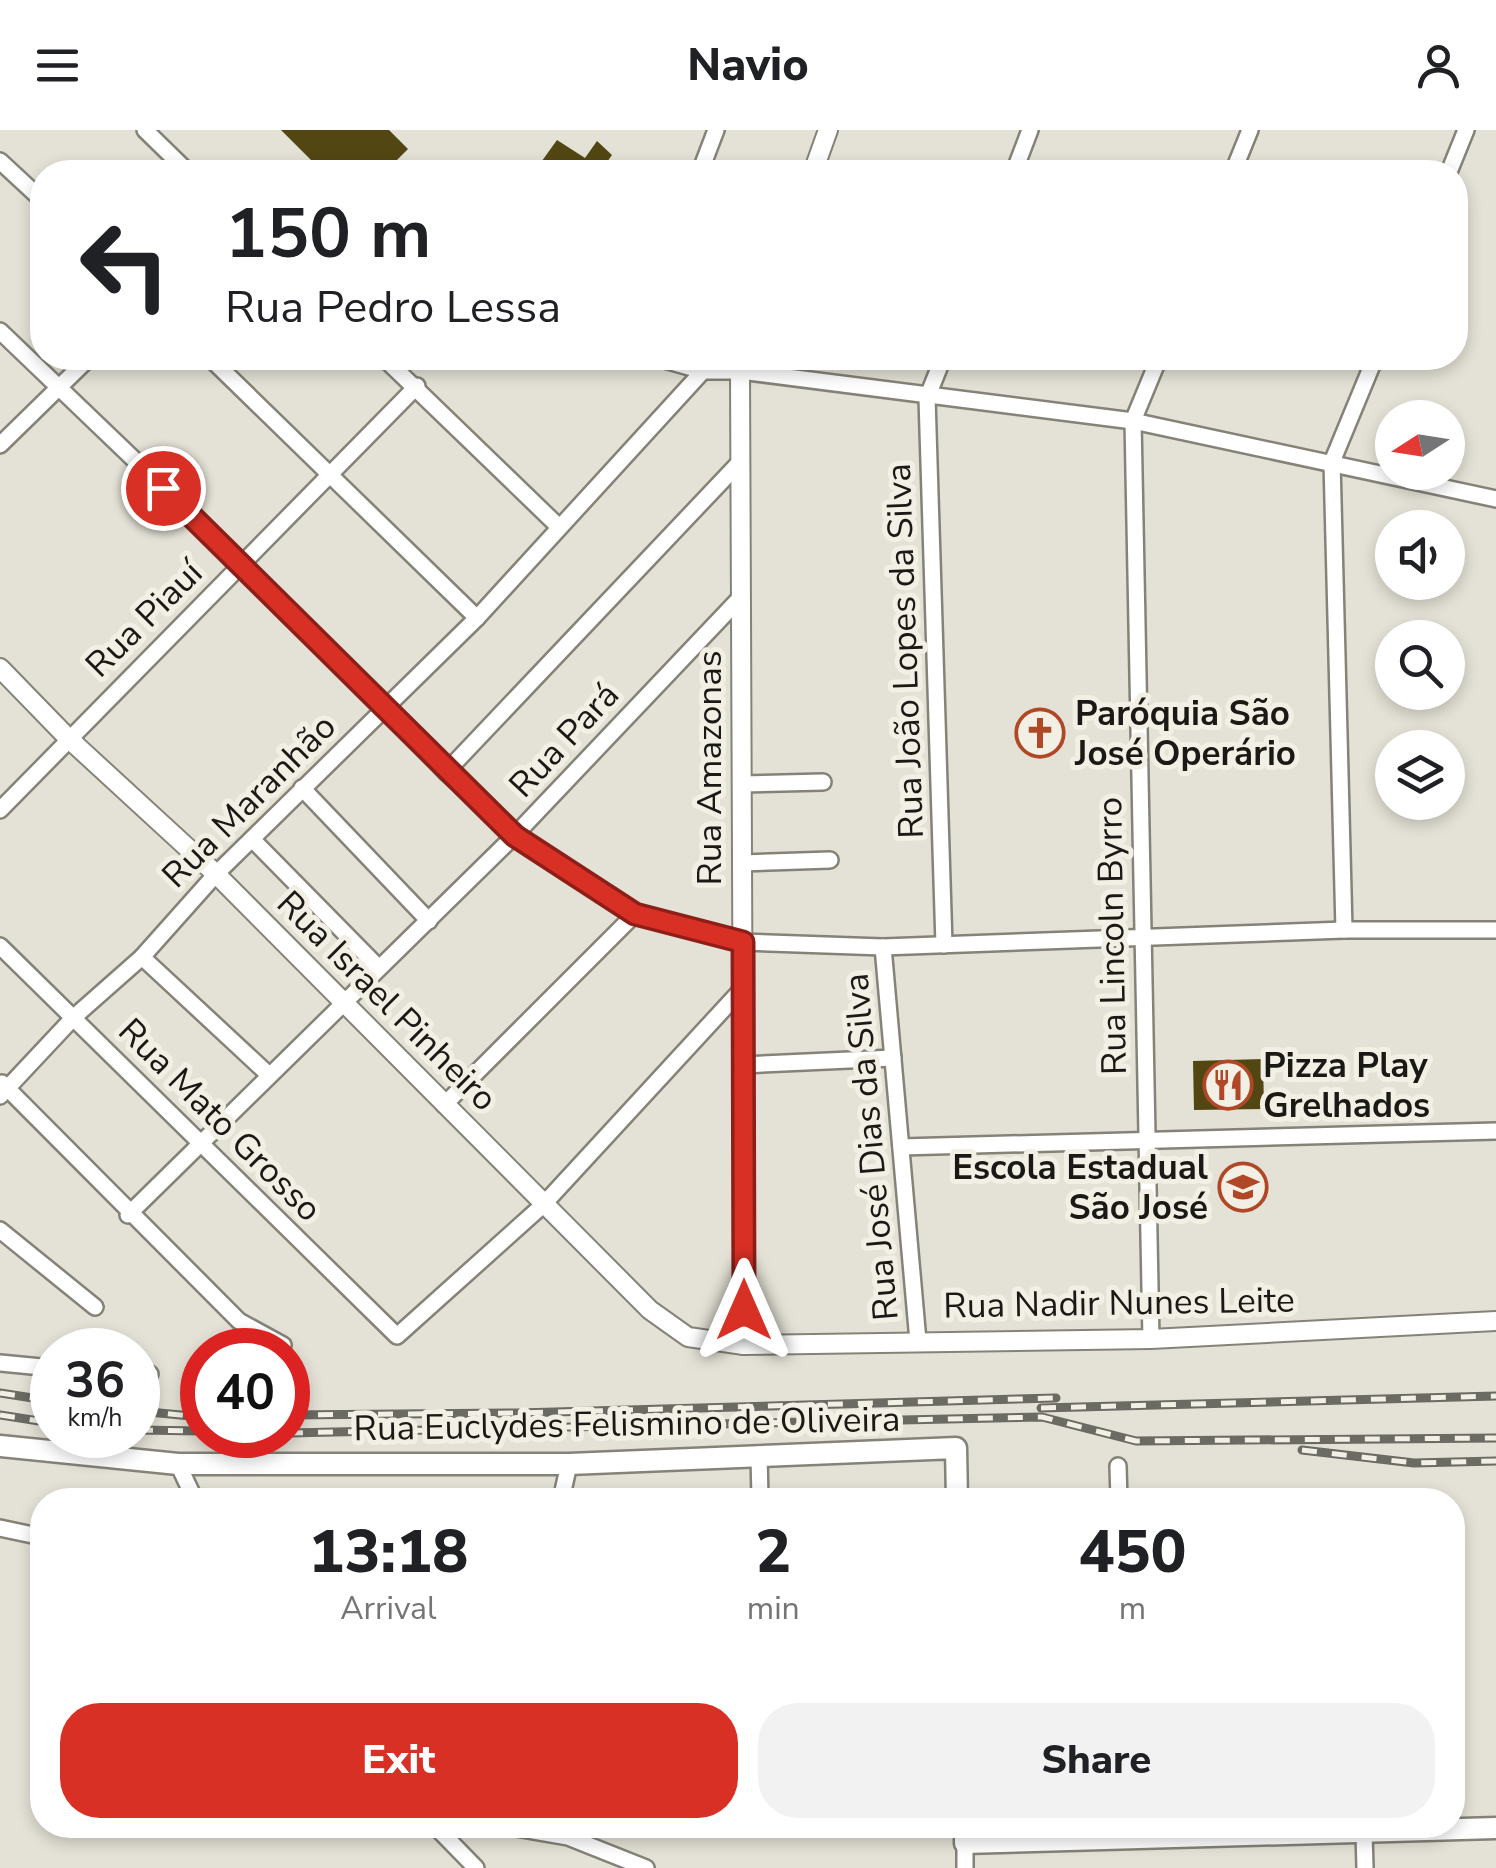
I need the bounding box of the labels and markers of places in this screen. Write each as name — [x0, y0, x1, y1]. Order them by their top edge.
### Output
pin — [121, 446, 206, 531]
place label: Paróquia São José Operário — [1074, 690, 1296, 777]
church icon: Paróquia São José Operário — [1014, 707, 1066, 759]
place label: Pizza Play Grelhados — [1263, 1042, 1430, 1129]
restaurant icon: Pizza Play Grelhados — [1202, 1059, 1254, 1111]
place label: Escola Estadual São José — [952, 1144, 1208, 1231]
school or university icon: Escola Estadual São José — [1217, 1161, 1269, 1213]

